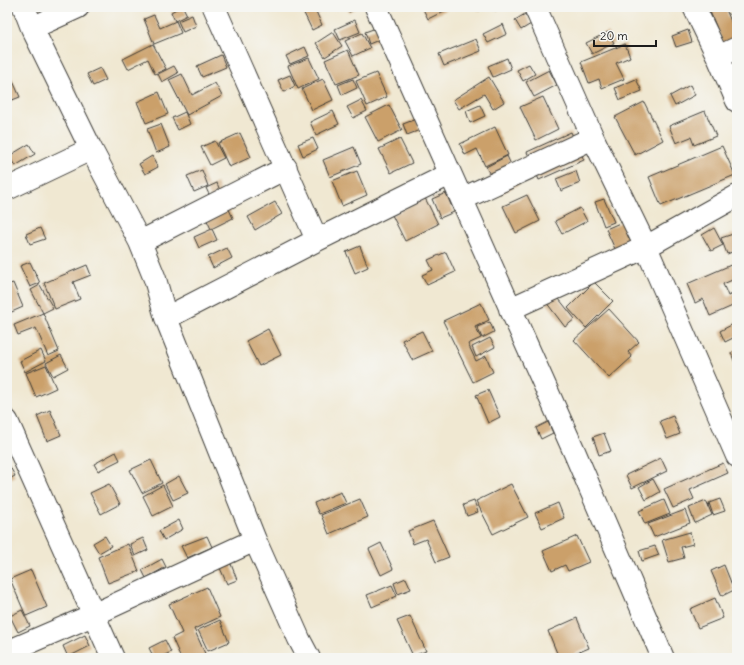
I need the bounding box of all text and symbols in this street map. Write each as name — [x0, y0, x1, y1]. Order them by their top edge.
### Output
scale bar — [594, 22, 656, 48]
text: 20 m — [600, 28, 628, 43]

